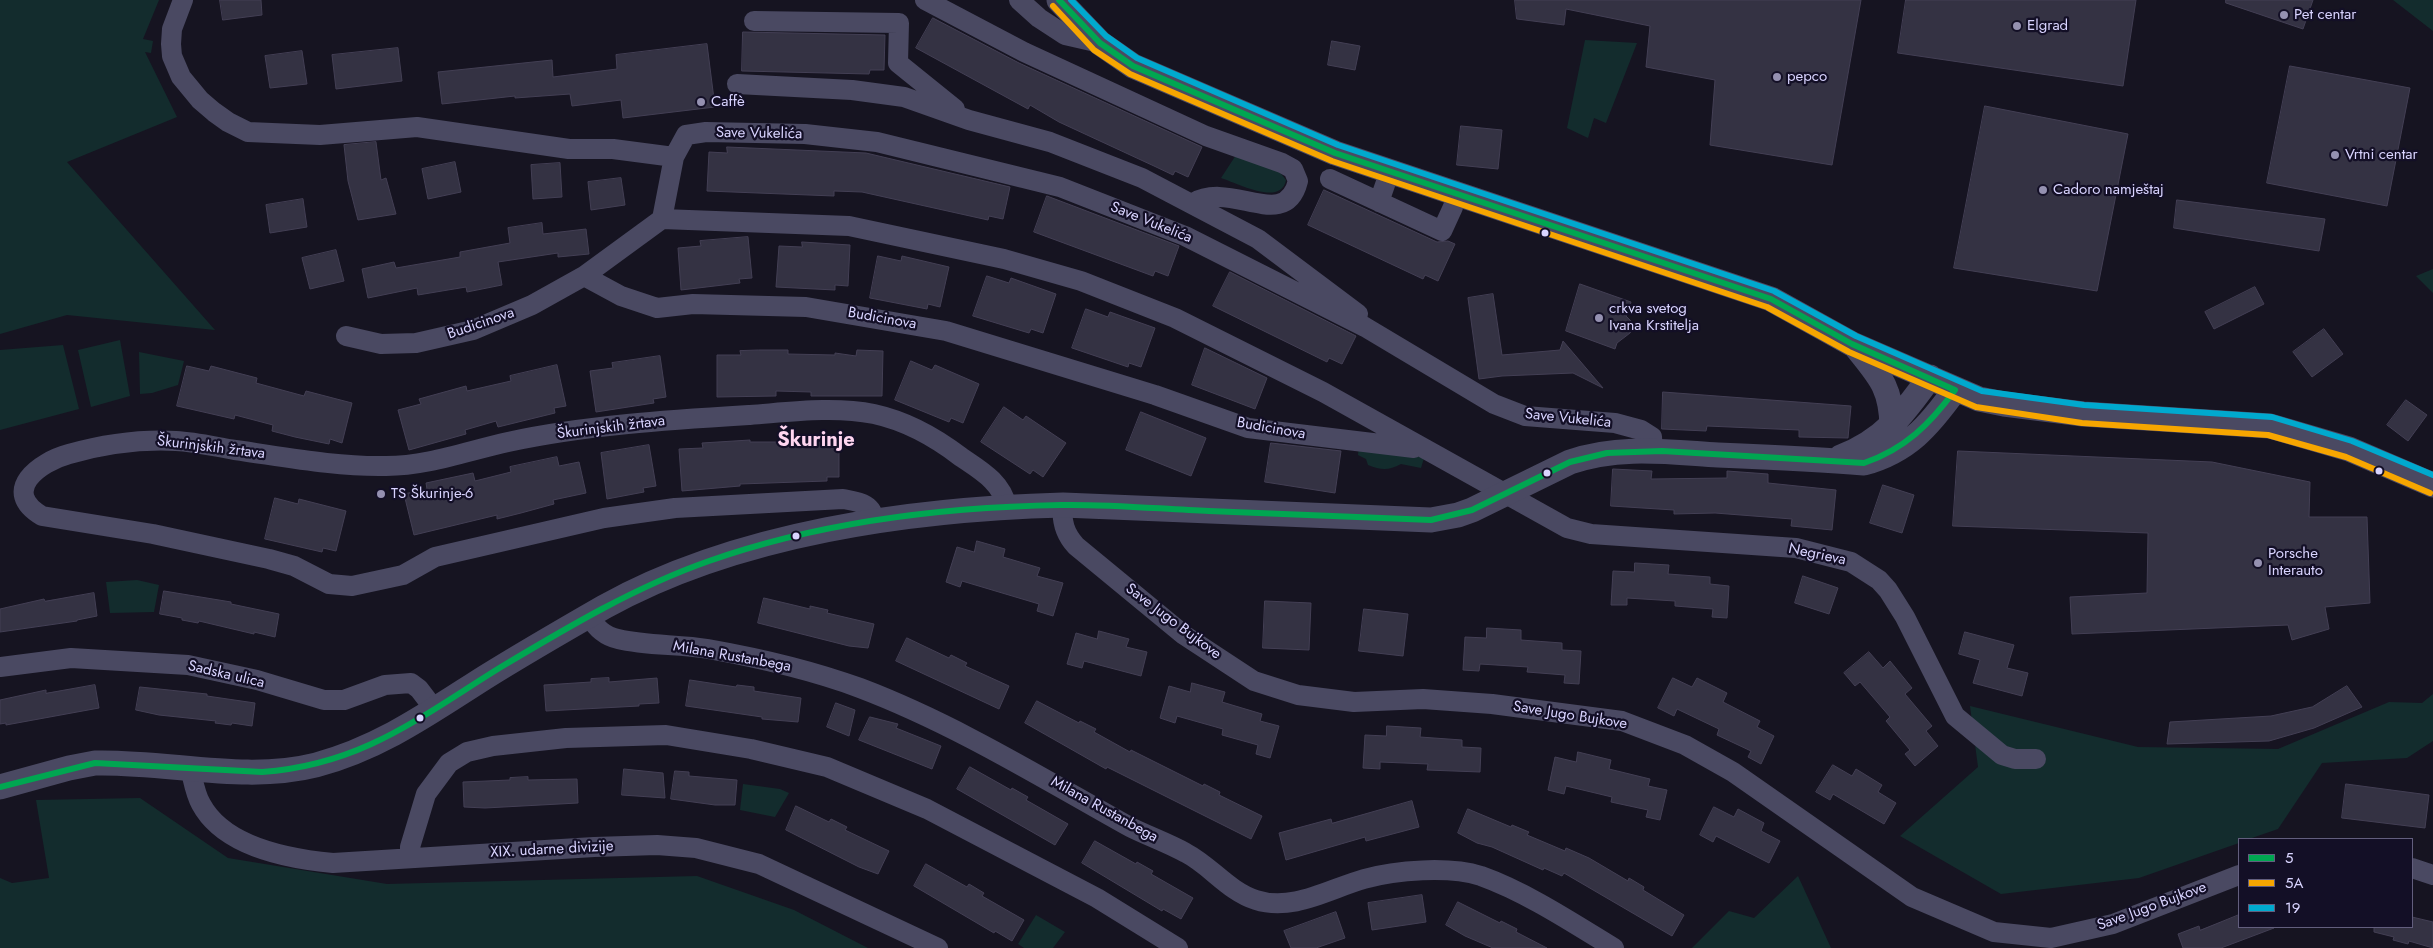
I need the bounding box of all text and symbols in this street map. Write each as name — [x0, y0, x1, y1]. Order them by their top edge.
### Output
place label: Pet centar — [2294, 6, 2356, 24]
marker: Pet centar — [2278, 9, 2290, 21]
place label: Elgrad — [2027, 17, 2068, 35]
marker: Elgrad — [2011, 20, 2023, 32]
place label: pepco — [1787, 68, 1827, 86]
marker: pepco — [1771, 71, 1783, 83]
place label: Caffè — [711, 93, 745, 111]
marker: Caffè — [695, 96, 707, 108]
street label: Save Vukelića — [716, 124, 802, 144]
place label: Vrtni centar — [2345, 146, 2418, 164]
marker: Vrtni centar — [2329, 149, 2341, 161]
place label: Cadoro namještaj — [2053, 181, 2164, 199]
marker: Cadoro namještaj — [2037, 184, 2049, 196]
street label: Save Vukelića — [1108, 198, 1194, 248]
unlabelled marker — [1540, 228, 1550, 238]
place label: crkva svetog Ivana Krstitelja — [1609, 300, 1699, 335]
street label: Budicinova — [445, 304, 517, 344]
street label: Budicinova — [846, 304, 918, 334]
marker: crkva svetog Ivana Krstitelja — [1593, 312, 1605, 324]
street label: Save Vukelića — [1524, 406, 1612, 432]
street label: Škurinjskih žrtava — [556, 412, 666, 444]
street label: Budicinova — [1235, 414, 1307, 444]
district label: Škurinje — [777, 429, 855, 453]
street label: Škurinjskih žrtava — [156, 432, 266, 464]
unlabelled marker — [2374, 466, 2384, 476]
unlabelled marker — [1542, 468, 1552, 478]
place label: TS Škurinje-6 — [391, 485, 473, 503]
marker: TS Škurinje-6 — [375, 488, 387, 500]
unlabelled marker — [791, 531, 801, 541]
street label: Negrieva — [1787, 540, 1847, 570]
place label: Porsche Interauto — [2268, 545, 2323, 580]
marker: Porsche Interauto — [2252, 557, 2264, 569]
street label: Save Jugo Bujkove — [1122, 580, 1224, 664]
street label: Milana Rustanbega — [672, 638, 792, 676]
street label: Sadska ulica — [186, 657, 266, 693]
street label: Save Jugo Bujkove — [1512, 698, 1628, 734]
unlabelled marker — [415, 713, 425, 723]
street label: Milana Rustanbega — [1047, 773, 1161, 847]
street label: XIX. udarne divizije — [490, 838, 614, 862]
legend — [2238, 838, 2413, 928]
text: 5 — [2285, 847, 2293, 869]
text: 5A — [2285, 872, 2303, 894]
street label: Save Jugo Bujkove — [2095, 879, 2209, 935]
text: 19 — [2285, 897, 2300, 919]

